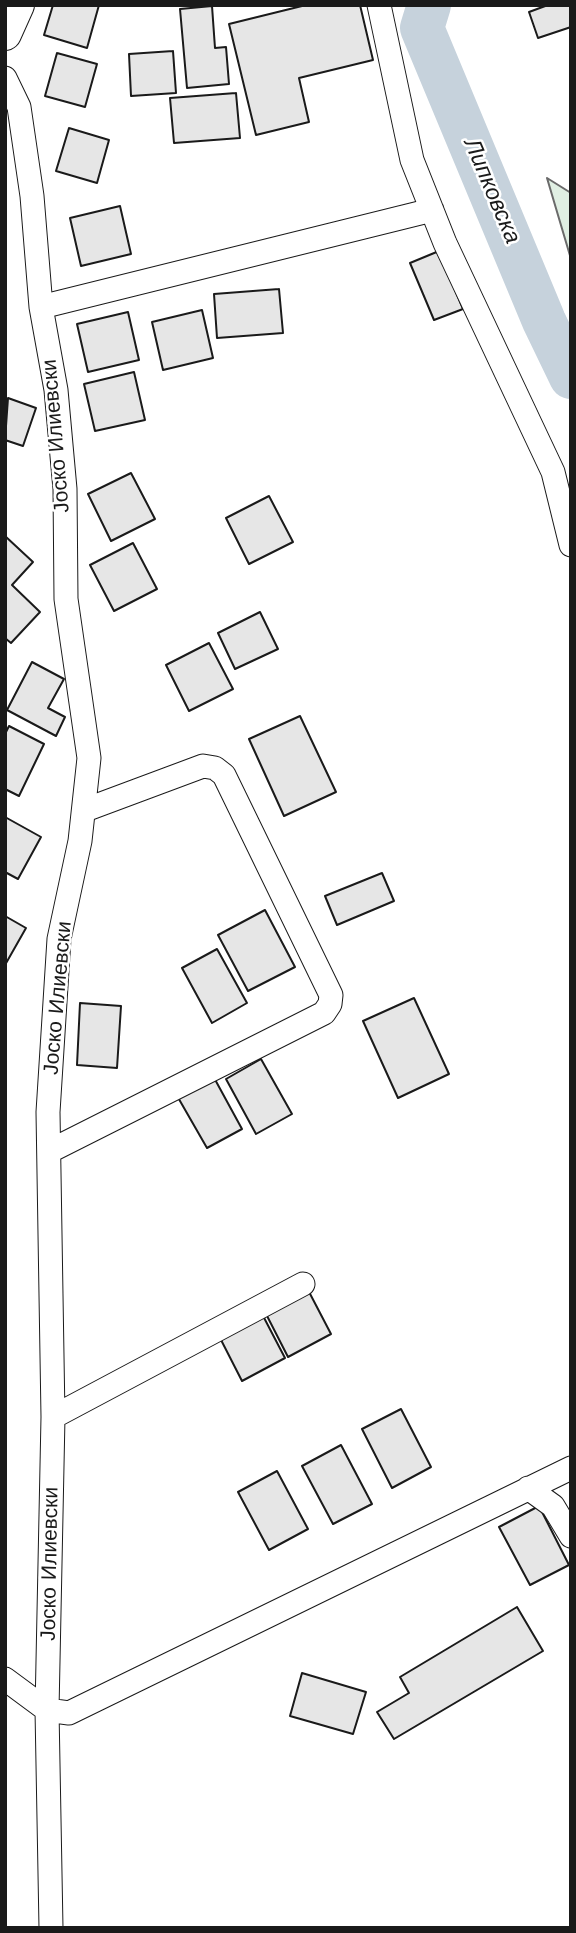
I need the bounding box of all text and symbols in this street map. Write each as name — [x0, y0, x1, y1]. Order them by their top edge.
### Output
water label: Липковска — [458, 134, 526, 248]
street label: Јоско Илиевски — [37, 358, 75, 514]
street label: Јоско Илиевски — [39, 920, 77, 1076]
street label: Јоско Илиевски — [36, 1487, 64, 1641]

